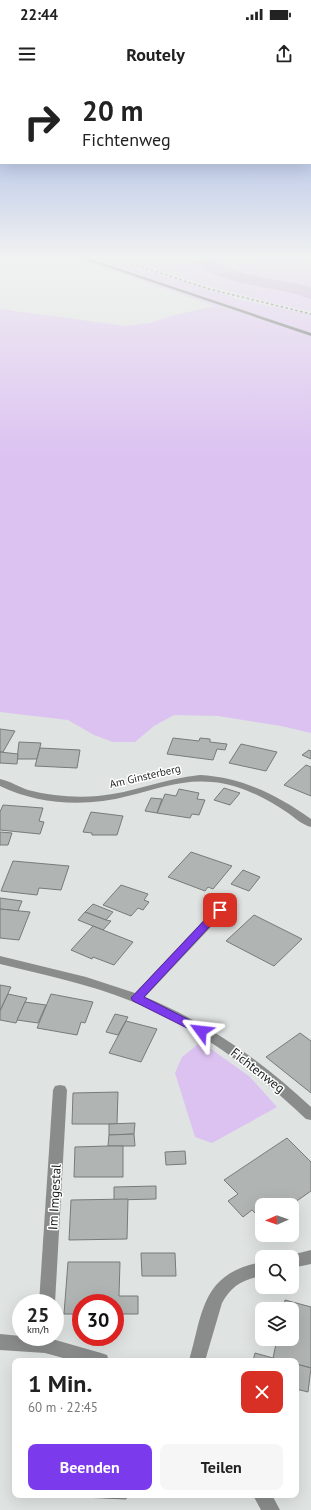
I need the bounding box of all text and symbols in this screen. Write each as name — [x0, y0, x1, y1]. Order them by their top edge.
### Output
text: 22:44 — [20, 5, 58, 24]
icon: menu — [16, 43, 38, 65]
text: Routely — [126, 43, 185, 66]
icon: share — [273, 43, 295, 65]
text: 20 m — [82, 92, 143, 129]
icon: right — [16, 96, 68, 148]
text: Fichtenweg — [82, 128, 171, 151]
street label: Am Ginsterberg — [108, 761, 182, 791]
pin — [203, 893, 237, 927]
icon: arrive — [209, 899, 231, 921]
position arrow — [180, 1010, 222, 1052]
street label: Fichtenweg — [227, 1044, 288, 1097]
street label: Im Imgestal — [44, 1163, 65, 1230]
north arrow — [255, 1198, 299, 1242]
map controls — [255, 1198, 299, 1346]
button: search — [255, 1250, 299, 1294]
speed limit sign: 30 — [72, 1294, 124, 1346]
text: 25 — [27, 1302, 49, 1328]
button: layers — [255, 1302, 299, 1346]
text: km/h — [27, 1323, 49, 1336]
text: 1 Min. — [28, 1368, 92, 1399]
button: close — [241, 1371, 283, 1413]
text: 60 m · 22:45 — [28, 1399, 98, 1416]
button: Beenden — [28, 1444, 152, 1490]
button: Teilen — [160, 1444, 283, 1490]

